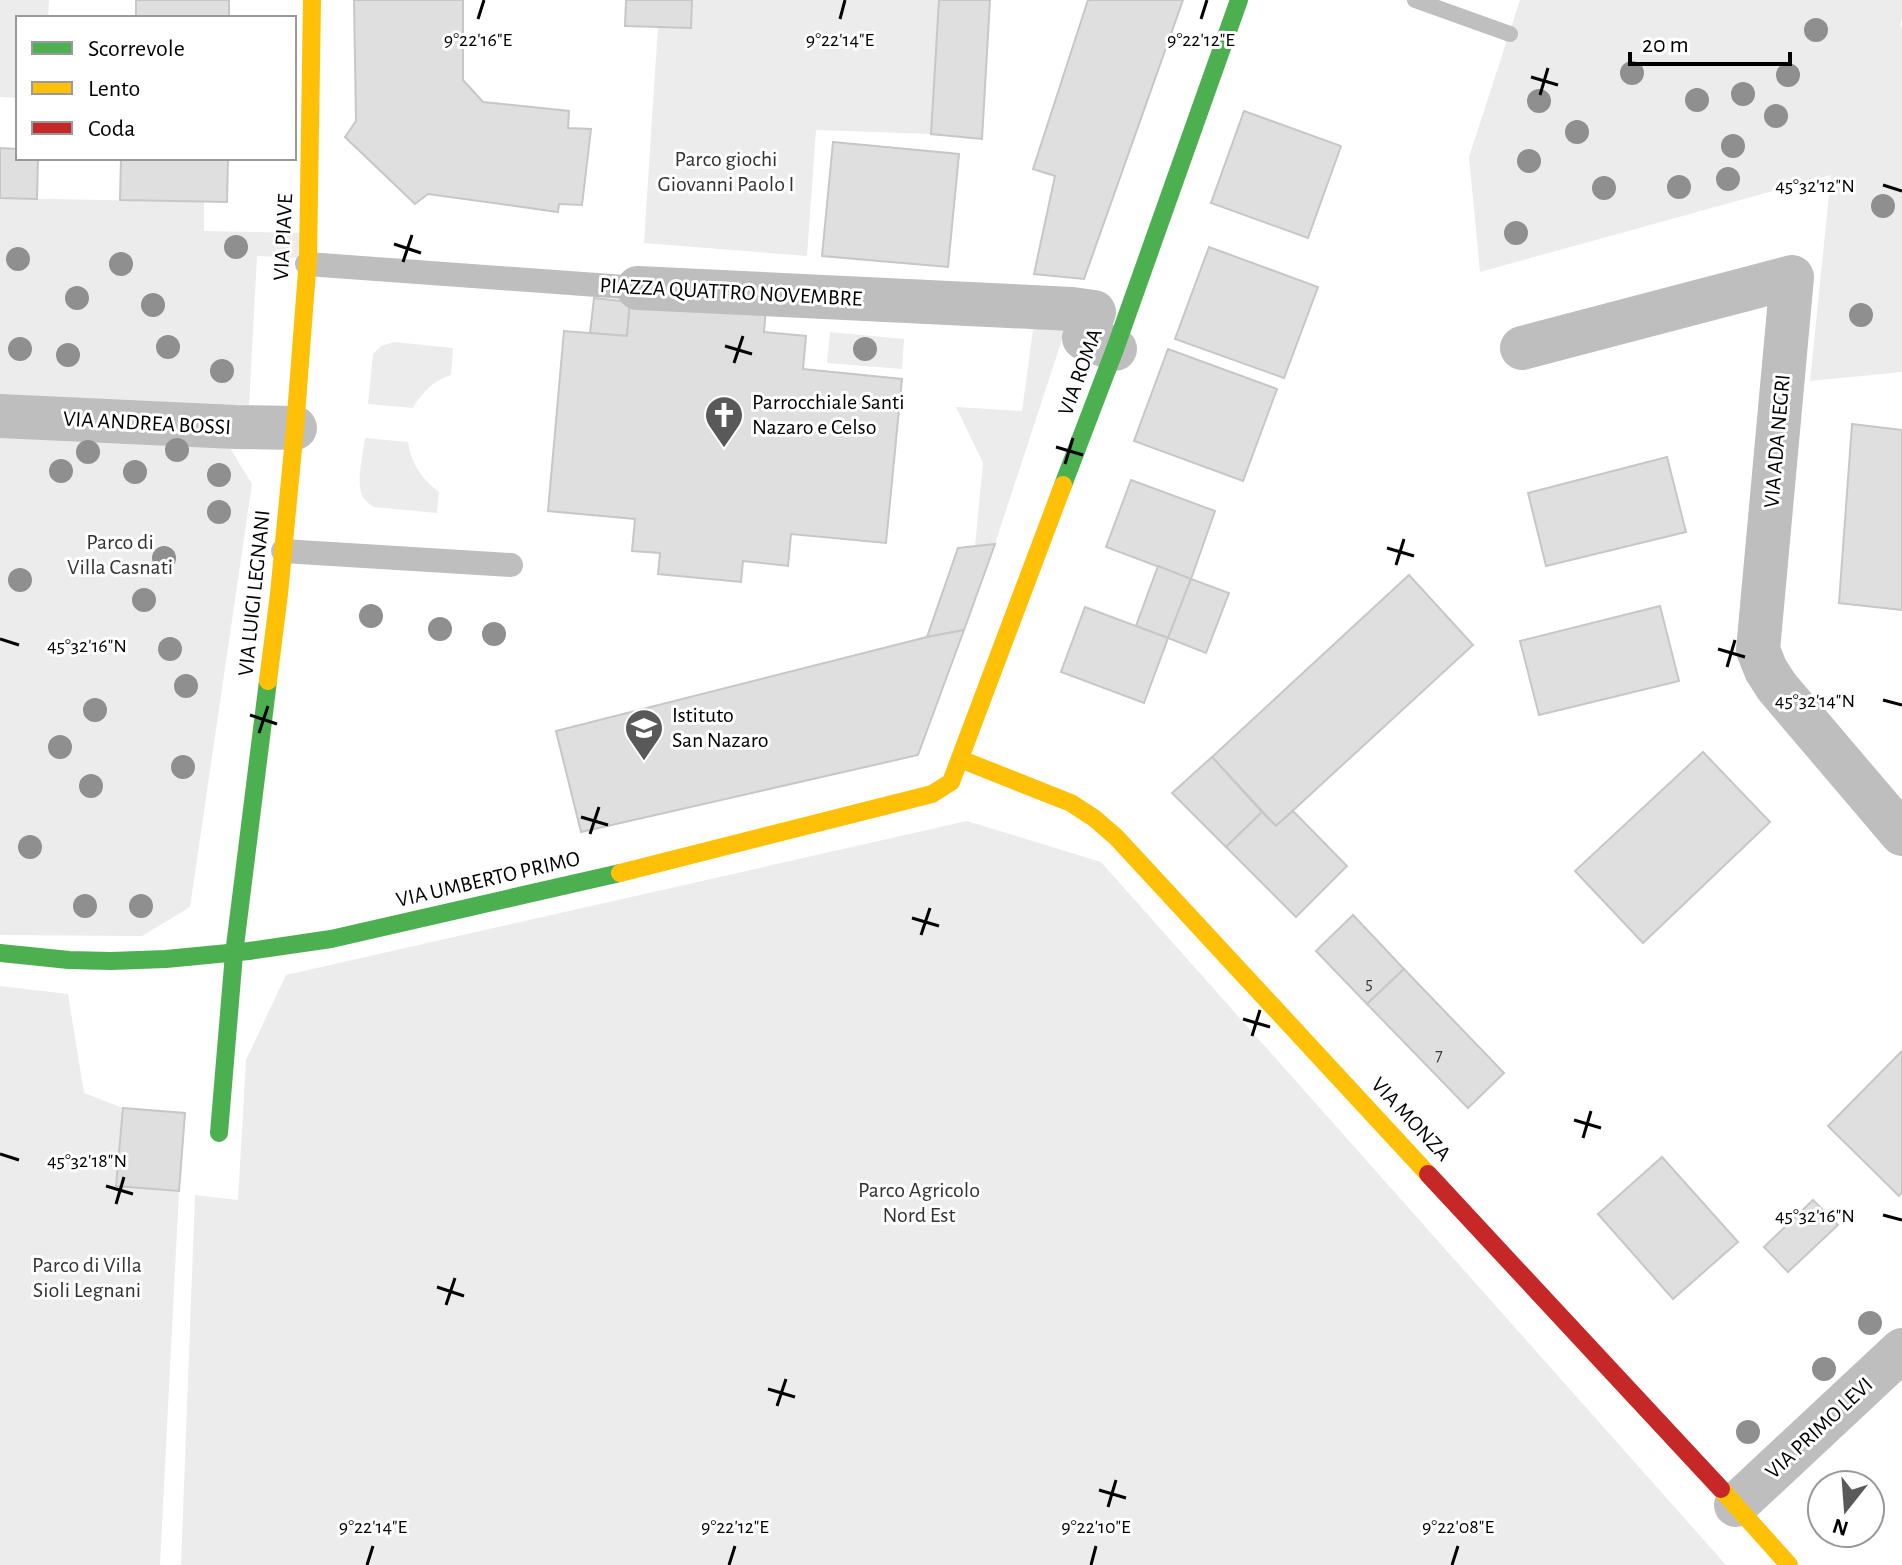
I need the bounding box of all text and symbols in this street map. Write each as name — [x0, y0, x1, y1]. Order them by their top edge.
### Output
legend — [16, 16, 296, 160]
scale bar — [1630, 16, 1790, 66]
text: 9°22'16"E — [444, 30, 513, 50]
text: 9°22'14"E — [806, 30, 875, 50]
text: 9°22'12"E — [1167, 30, 1235, 50]
text: 20 m — [1642, 33, 1689, 57]
text: Scorrevole — [88, 37, 185, 61]
text: Lento — [88, 77, 140, 101]
text: Coda — [88, 117, 135, 141]
park label: Parco giochi Giovanni Paolo I — [658, 148, 794, 195]
text: 45°32'12"N — [1775, 176, 1855, 196]
street label: VIA PIAVE — [270, 192, 296, 281]
street label: PIAZZA QUATTRO NOVEMBRE — [599, 274, 863, 310]
street label: VIA ROMA — [1054, 325, 1106, 418]
street label: VIA ADA NEGRI — [1760, 373, 1794, 509]
place label: Parrocchiale Santi Nazaro e Celso — [752, 391, 904, 438]
church icon: Parrocchiale Santi Nazaro e Celso — [703, 394, 745, 449]
street label: VIA ANDREA BOSSI — [62, 408, 232, 438]
street label: VIA LUIGI LEGNANI — [234, 509, 274, 677]
park label: Parco di Villa Casnati — [67, 531, 173, 578]
text: 45°32'16"N — [47, 636, 127, 656]
text: 45°32'14"N — [1775, 691, 1855, 711]
place label: Istituto San Nazaro — [672, 704, 769, 751]
school or university icon: Istituto San Nazaro — [623, 707, 665, 762]
street label: VIA UMBERTO PRIMO — [394, 847, 582, 911]
house number: 5 — [1365, 975, 1373, 993]
house number: 7 — [1435, 1047, 1443, 1065]
street label: VIA MONZA — [1367, 1073, 1455, 1165]
text: 45°32'18"N — [47, 1151, 127, 1171]
park label: Parco Agricolo Nord Est — [858, 1179, 980, 1226]
text: 45°32'16"N — [1775, 1206, 1855, 1226]
park label: Parco di Villa Sioli Legnani — [32, 1254, 142, 1301]
street label: VIA PRIMO LEVI — [1761, 1373, 1877, 1483]
north arrow — [1806, 1469, 1886, 1549]
text: N — [1830, 1514, 1851, 1540]
text: 9°22'14"E — [339, 1517, 408, 1537]
text: 9°22'12"E — [701, 1517, 769, 1537]
text: 9°22'10"E — [1061, 1517, 1131, 1537]
text: 9°22'08"E — [1422, 1517, 1494, 1537]

